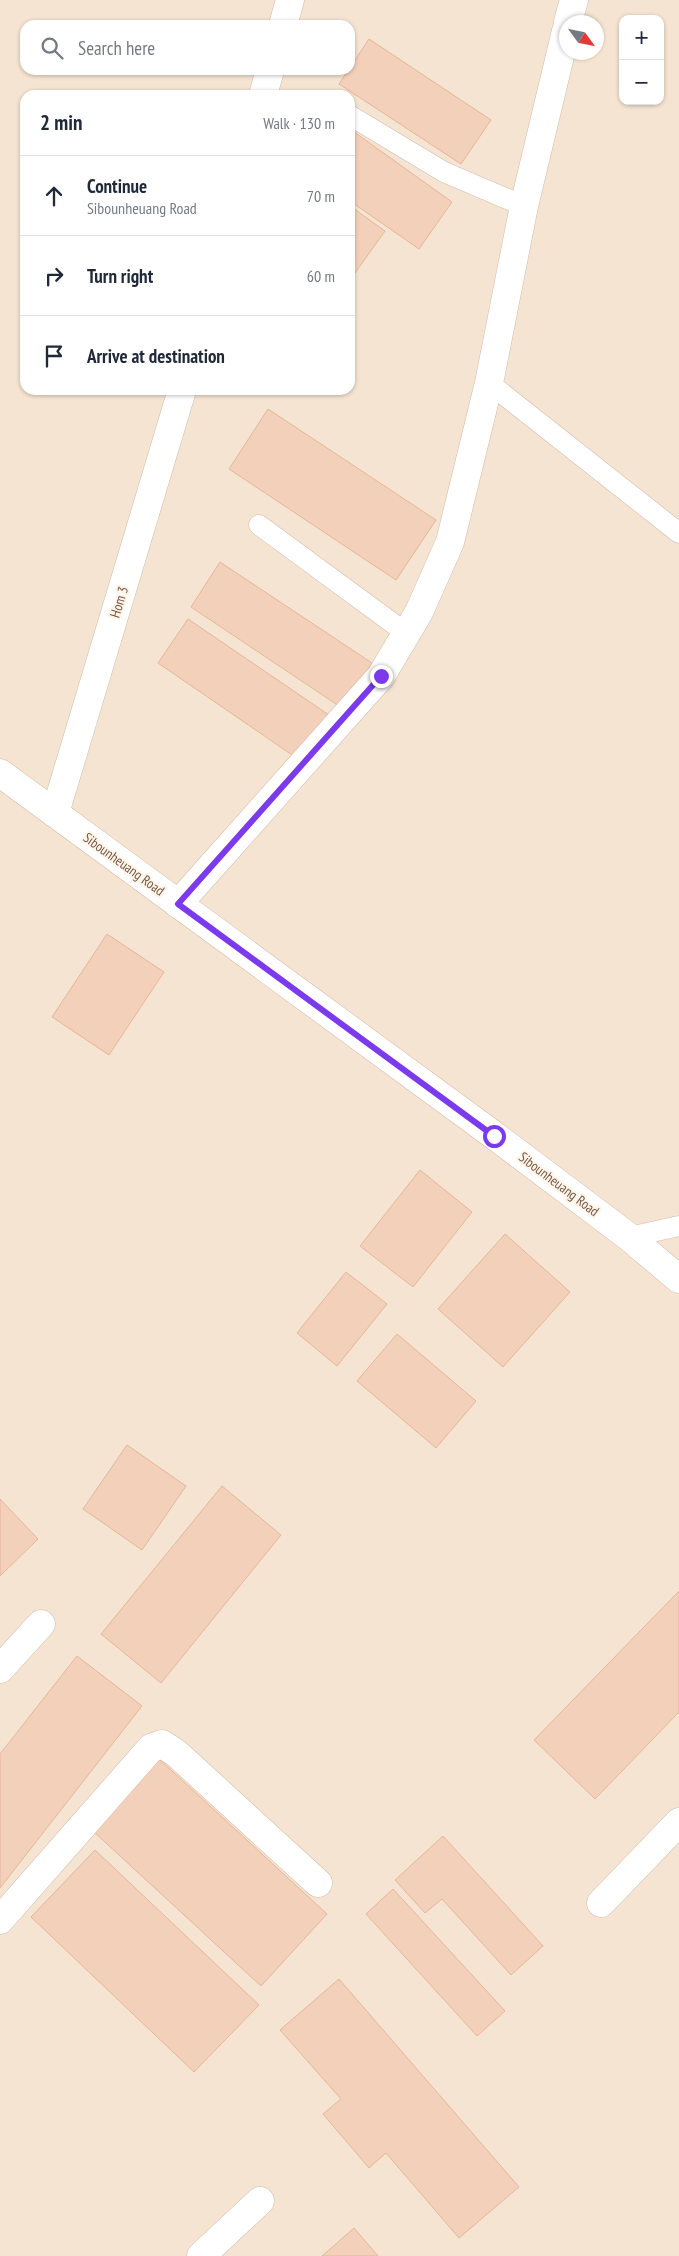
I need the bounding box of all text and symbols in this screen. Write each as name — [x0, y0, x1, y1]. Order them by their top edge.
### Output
north arrow — [559, 15, 604, 60]
map controls — [619, 15, 664, 105]
button: + — [619, 15, 664, 60]
search box — [20, 20, 355, 75]
icon: search — [38, 34, 66, 62]
text: Search here — [78, 36, 155, 60]
button: − — [619, 60, 664, 105]
text: 2 min — [40, 109, 82, 136]
text: Walk · 130 m — [263, 113, 335, 133]
text: Continue — [87, 174, 147, 198]
icon: ahead — [40, 182, 68, 210]
text: 70 m — [307, 186, 335, 206]
text: Sibounheuang Road — [87, 198, 197, 218]
icon: right — [40, 262, 68, 290]
text: Turn right — [87, 264, 153, 288]
text: 60 m — [307, 266, 335, 286]
icon: arrive — [40, 342, 68, 370]
text: Arrive at destination — [87, 344, 225, 368]
street label: Hom 3 — [106, 584, 132, 620]
route end — [370, 665, 393, 688]
street label: Sibounheuang Road — [80, 828, 168, 900]
route start — [483, 1125, 506, 1148]
street label: Sibounheuang Road — [515, 1148, 603, 1220]

